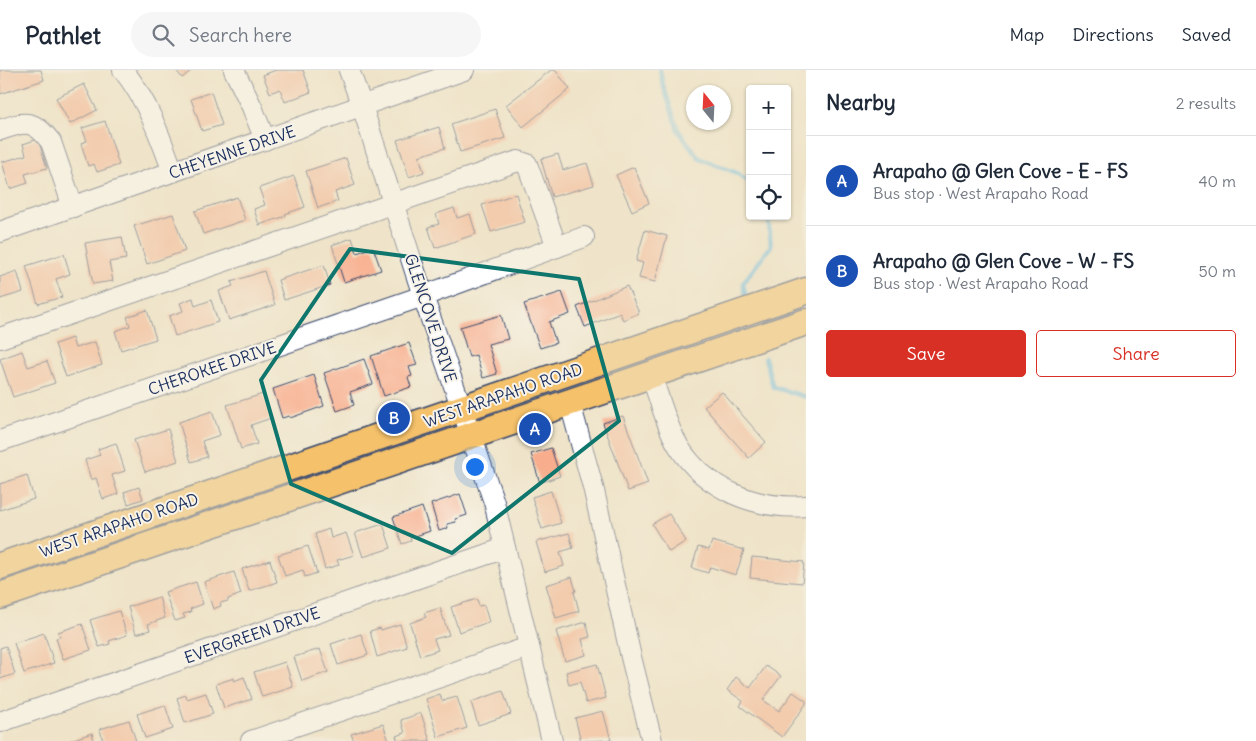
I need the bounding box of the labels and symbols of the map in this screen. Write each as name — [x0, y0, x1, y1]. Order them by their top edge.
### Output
north arrow — [686, 85, 731, 130]
street label: CHEYENNE DRIVE — [166, 121, 298, 183]
street label: GLENCOVE DRIVE — [401, 251, 461, 385]
street label: CHEROKEE DRIVE — [145, 337, 279, 399]
street label: WEST ARAPAHO ROAD — [421, 359, 585, 431]
pin: B — [378, 399, 410, 437]
pin: A — [519, 410, 551, 448]
your location — [462, 454, 488, 480]
street label: WEST ARAPAHO ROAD — [37, 488, 201, 562]
street label: EVERGREEN DRIVE — [182, 602, 322, 668]

